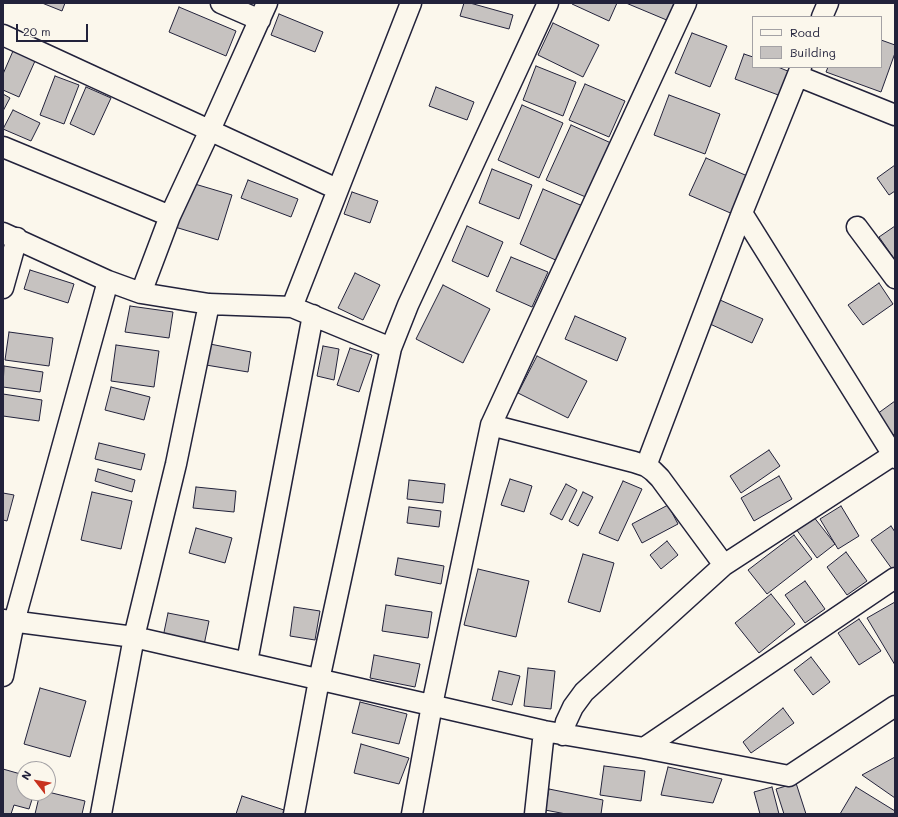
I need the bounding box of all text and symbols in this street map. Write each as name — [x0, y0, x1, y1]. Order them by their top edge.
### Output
scale bar — [18, 16, 90, 42]
legend — [752, 16, 882, 68]
text: 20 m — [23, 23, 51, 39]
text: Road — [790, 24, 820, 40]
text: Building — [790, 44, 836, 60]
north arrow — [16, 761, 56, 801]
text: N — [18, 768, 35, 783]

